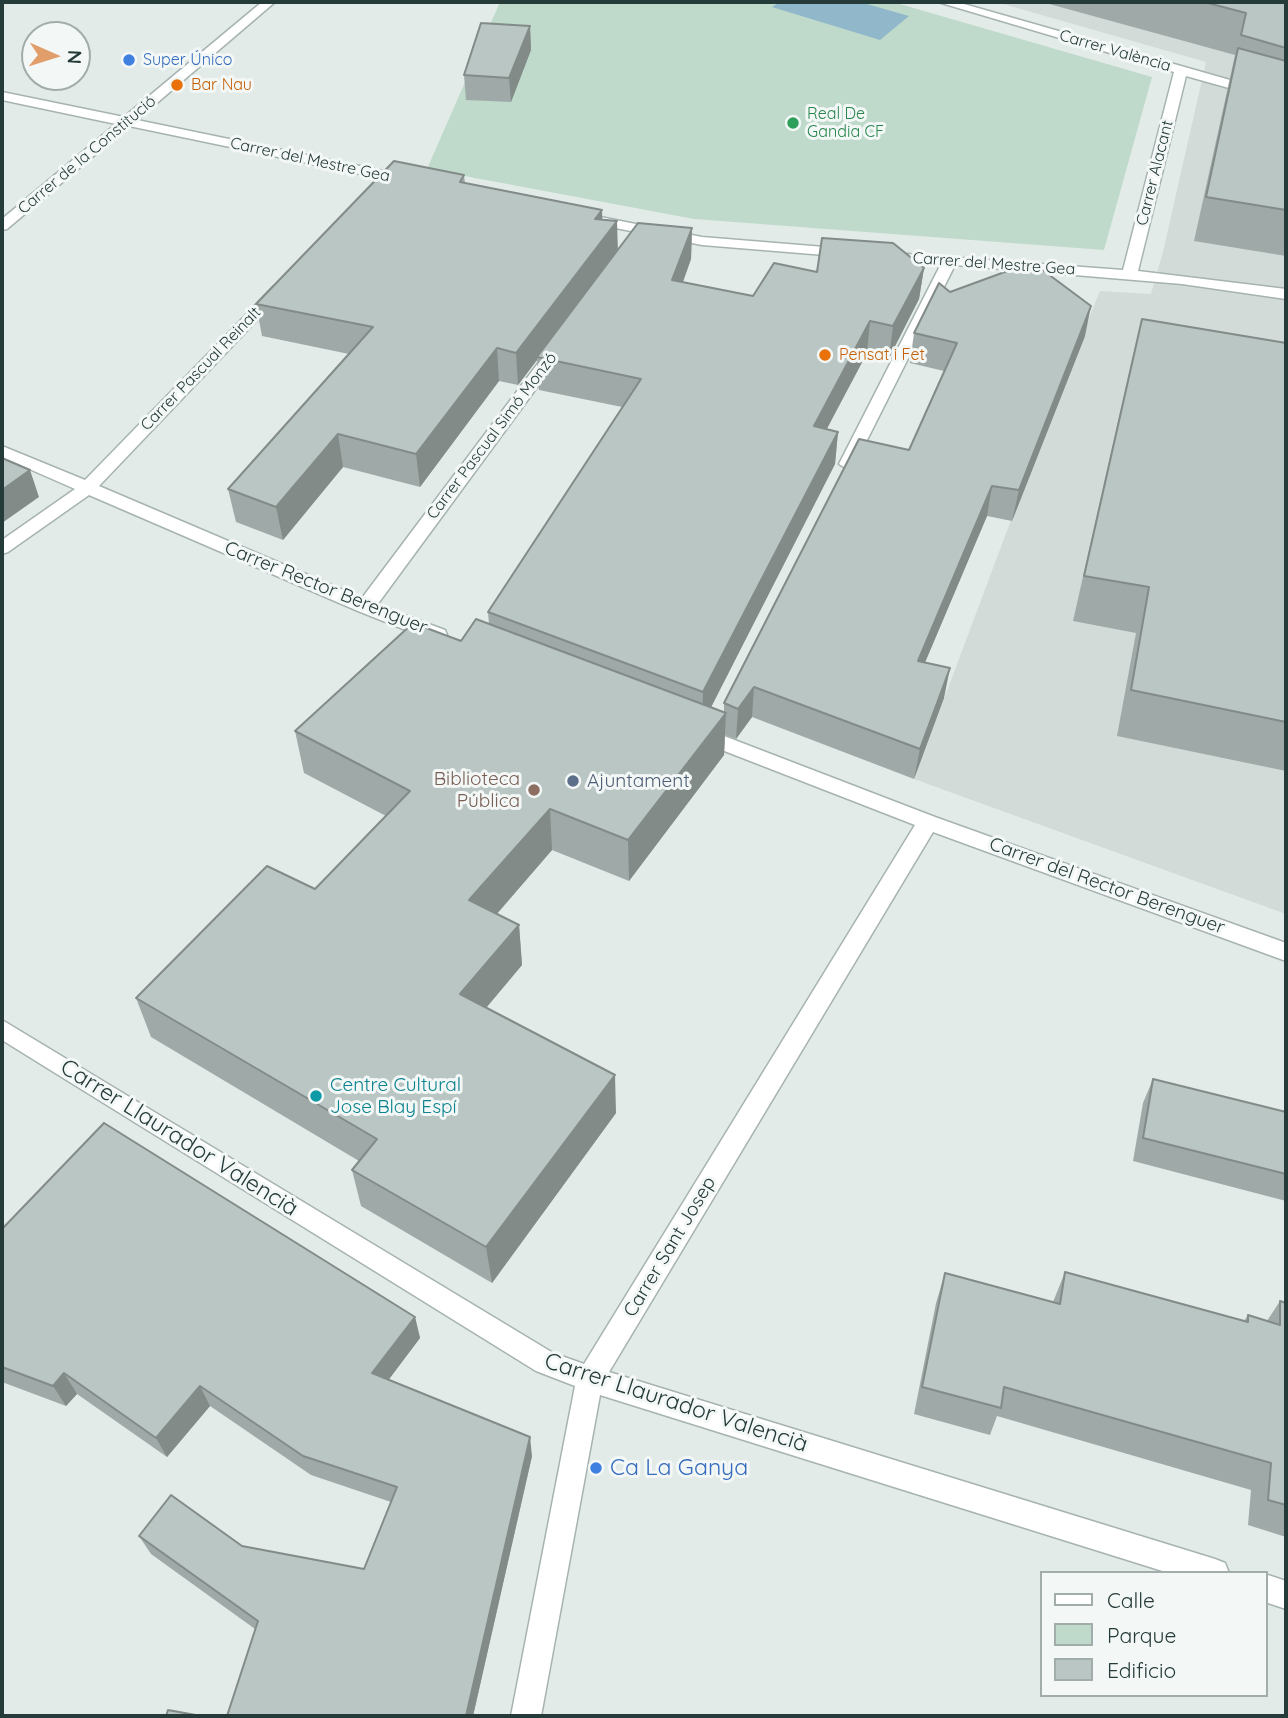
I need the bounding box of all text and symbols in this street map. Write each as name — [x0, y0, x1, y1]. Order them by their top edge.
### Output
north arrow — [21, 21, 91, 91]
street label: Carrer València — [1057, 26, 1173, 76]
text: N — [63, 49, 87, 65]
place label: Super Único — [143, 50, 232, 70]
marker: Super Único — [121, 52, 137, 68]
place label: Bar Nau — [191, 75, 252, 95]
marker: Bar Nau — [169, 77, 185, 93]
street label: Carrer de la Constitució — [14, 92, 160, 218]
place label: Real De Gandia CF — [807, 104, 884, 142]
marker: Real De Gandia CF — [785, 115, 801, 131]
street label: Carrer Alacant — [1133, 118, 1177, 228]
street label: Carrer del Mestre Gea — [228, 134, 392, 186]
street label: Carrer del Mestre Gea — [912, 249, 1076, 279]
street label: Carrer Pascual Reinalt — [137, 303, 265, 435]
place label: Pensat i Fet — [839, 345, 925, 365]
marker: Pensat i Fet — [817, 347, 833, 363]
street label: Carrer Pascual Simó Monzó — [423, 349, 561, 523]
street label: Carrer Rector Berenguer — [221, 537, 431, 639]
place label: Biblioteca Pública — [434, 768, 520, 812]
place label: Ajuntament — [587, 770, 690, 792]
marker: Ajuntament — [565, 773, 581, 789]
marker: Biblioteca Pública — [526, 782, 542, 798]
street label: Carrer del Rector Berenguer — [986, 833, 1228, 939]
street label: Carrer Llaurador Valencià — [55, 1053, 303, 1223]
place label: Centre Cultural Jose Blay Espí — [330, 1074, 461, 1118]
marker: Centre Cultural Jose Blay Espí — [308, 1088, 324, 1104]
street label: Carrer Sant Josep — [619, 1173, 721, 1321]
street label: Carrer Llaurador Valencià — [541, 1347, 811, 1459]
place label: Ca La Ganya — [610, 1454, 748, 1482]
marker: Ca La Ganya — [588, 1460, 604, 1476]
legend — [1040, 1571, 1267, 1697]
text: Calle — [1107, 1587, 1155, 1613]
text: Parque — [1107, 1622, 1176, 1648]
text: Edificio — [1107, 1657, 1176, 1683]

